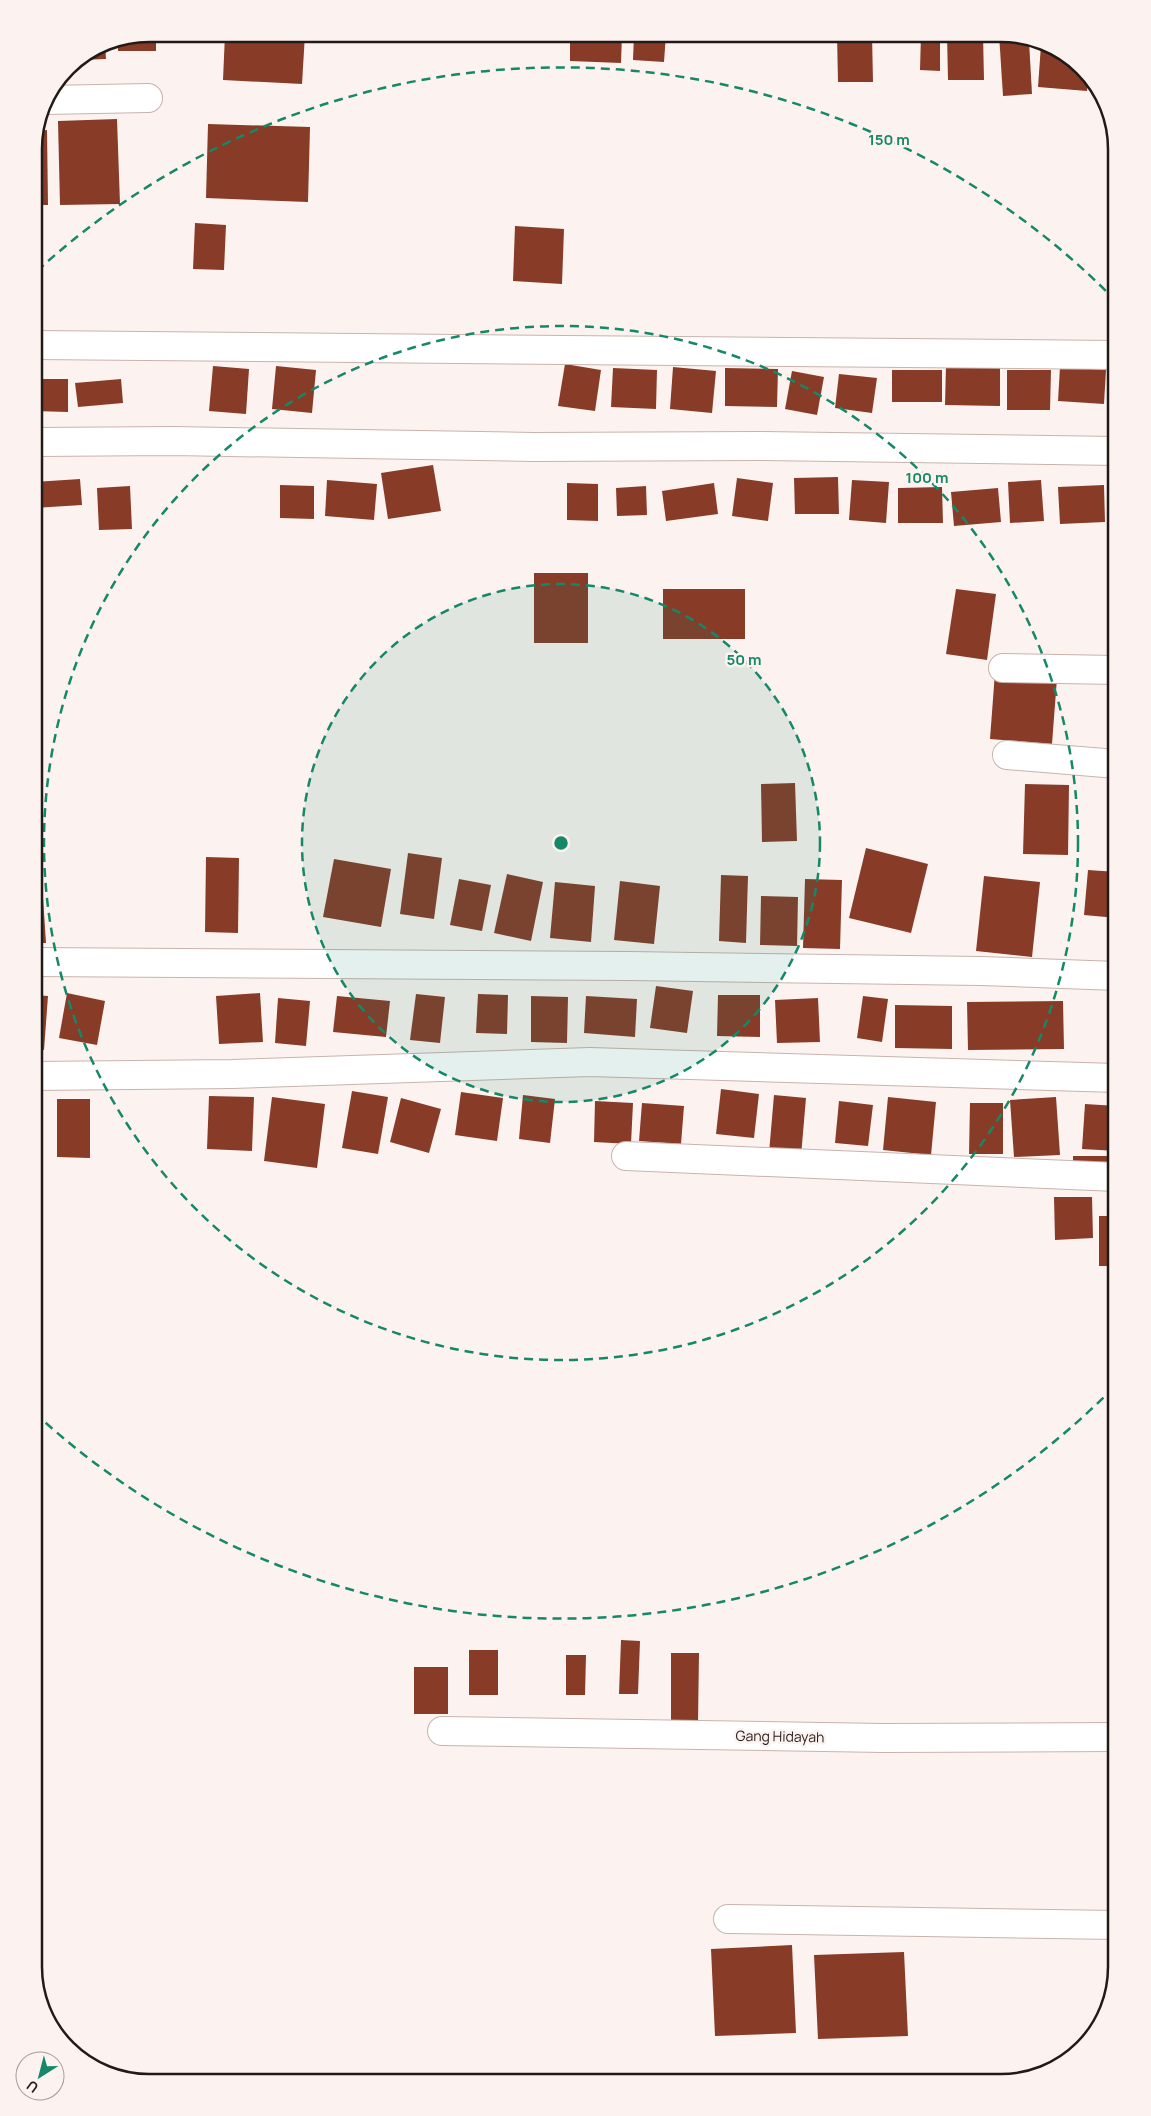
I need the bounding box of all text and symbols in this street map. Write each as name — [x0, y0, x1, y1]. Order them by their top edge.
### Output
text: 150 m — [868, 129, 910, 150]
text: 100 m — [906, 467, 948, 488]
text: 50 m — [726, 649, 762, 670]
centre of rings — [552, 834, 570, 852]
street label: Gang Hidayah — [735, 1726, 825, 1746]
north arrow — [15, 2051, 65, 2101]
text: U — [22, 2076, 42, 2098]

